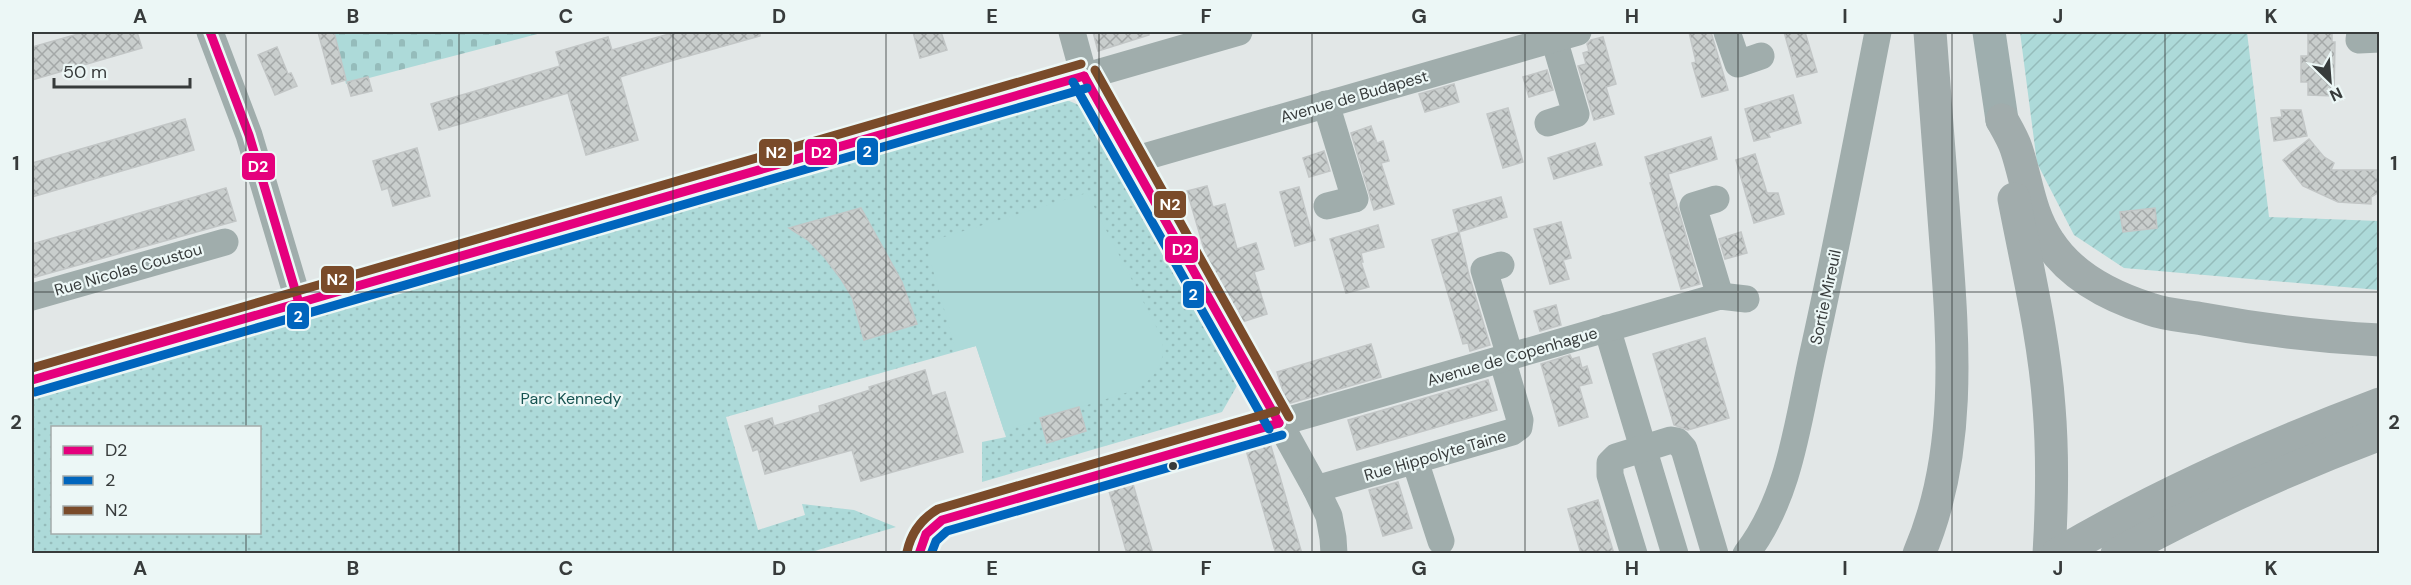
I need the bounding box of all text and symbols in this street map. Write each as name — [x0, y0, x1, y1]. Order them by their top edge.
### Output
text: A — [133, 3, 147, 29]
text: B — [347, 3, 359, 29]
text: C — [559, 3, 573, 29]
text: D — [772, 3, 786, 29]
text: E — [986, 3, 998, 29]
text: F — [1200, 3, 1212, 29]
text: G — [1411, 3, 1427, 29]
text: H — [1625, 3, 1639, 29]
text: I — [1842, 3, 1848, 29]
text: J — [2053, 3, 2063, 29]
text: K — [2264, 3, 2278, 29]
scale bar — [54, 51, 190, 89]
north arrow — [2300, 51, 2360, 111]
text: 50 m — [63, 60, 107, 84]
street label: Avenue de Budapest — [1278, 65, 1430, 128]
text: N — [2326, 82, 2346, 106]
line badge: 2 — [856, 137, 879, 166]
line badge: N2 — [758, 138, 793, 167]
line badge: D2 — [804, 138, 838, 166]
text: 2 — [862, 141, 872, 162]
text: N2 — [766, 142, 786, 163]
text: D2 — [811, 142, 831, 163]
text: 1 — [12, 150, 20, 176]
text: 1 — [2390, 150, 2398, 176]
line badge: D2 — [241, 152, 276, 181]
text: D2 — [248, 156, 268, 177]
line badge: N2 — [1153, 190, 1187, 219]
text: N2 — [1160, 194, 1180, 215]
line badge: D2 — [1164, 235, 1199, 264]
street label: Rue Nicolas Coustou — [52, 238, 204, 301]
text: D2 — [1172, 239, 1192, 260]
street label: Sortie Mireuil — [1805, 248, 1846, 347]
line badge: N2 — [320, 265, 355, 294]
text: N2 — [327, 269, 347, 290]
line badge: 2 — [1182, 280, 1205, 309]
text: 2 — [1188, 284, 1198, 305]
line badge: 2 — [286, 302, 310, 330]
text: 2 — [293, 306, 303, 327]
street label: Avenue de Copenhague — [1424, 322, 1600, 391]
park label: Parc Kennedy — [521, 388, 622, 409]
text: 2 — [10, 409, 22, 435]
text: 2 — [2388, 409, 2400, 435]
street label: Rue Hippolyte Taine — [1362, 425, 1509, 486]
legend — [51, 426, 261, 534]
text: D2 — [105, 438, 127, 462]
unlabelled marker — [1167, 460, 1179, 472]
text: 2 — [105, 468, 115, 492]
text: N2 — [105, 498, 128, 522]
text: A — [133, 555, 147, 581]
text: B — [347, 555, 359, 581]
text: C — [559, 555, 573, 581]
text: D — [772, 555, 786, 581]
text: E — [986, 555, 998, 581]
text: F — [1200, 555, 1212, 581]
text: G — [1411, 555, 1427, 581]
text: H — [1625, 555, 1639, 581]
text: I — [1842, 555, 1848, 581]
text: J — [2053, 555, 2063, 581]
text: K — [2264, 555, 2278, 581]

